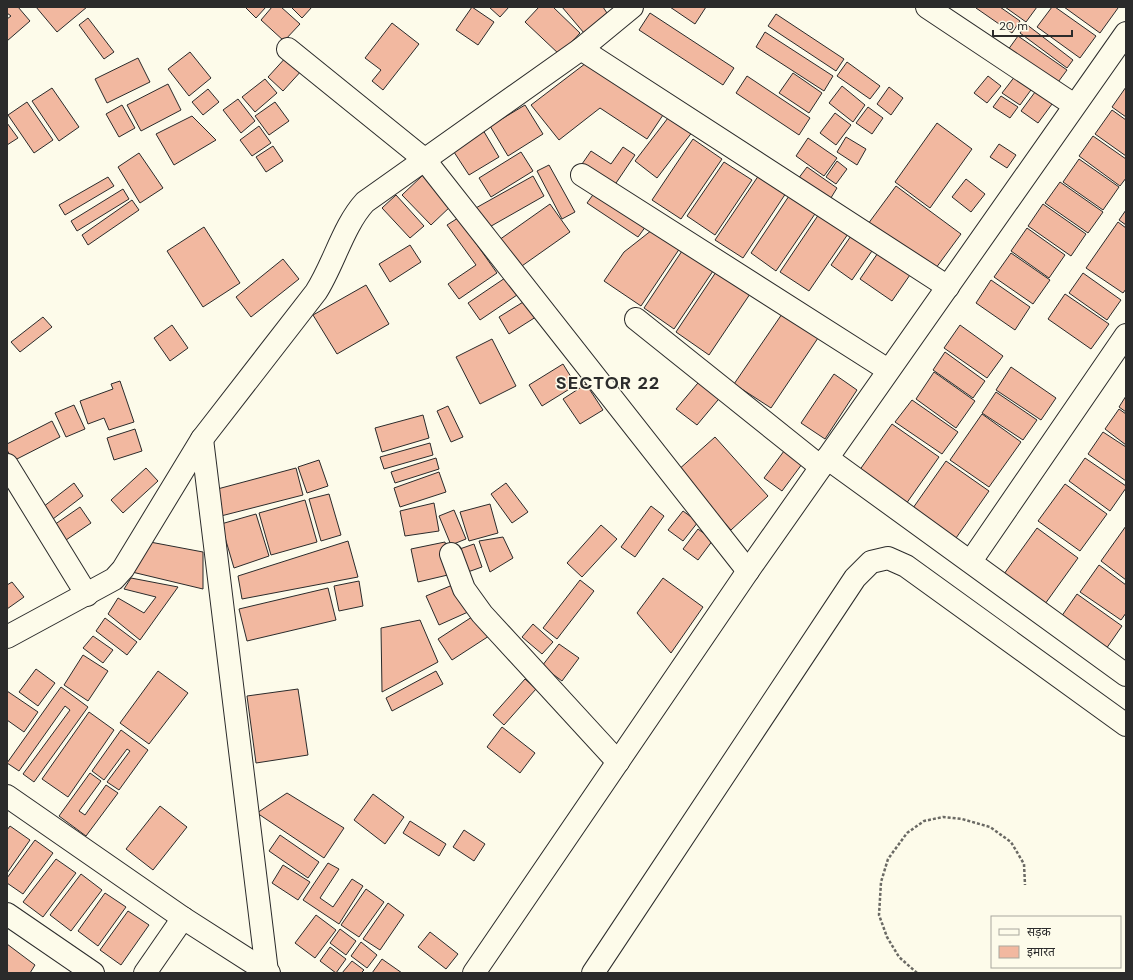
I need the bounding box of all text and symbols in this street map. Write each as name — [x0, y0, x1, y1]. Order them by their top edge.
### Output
scale bar — [993, 12, 1072, 38]
text: 20 m — [999, 18, 1028, 34]
district label: SECTOR 22 — [556, 371, 660, 395]
legend — [991, 916, 1121, 968]
text: सड़क — [1027, 924, 1052, 940]
text: इमारत — [1027, 944, 1056, 960]

